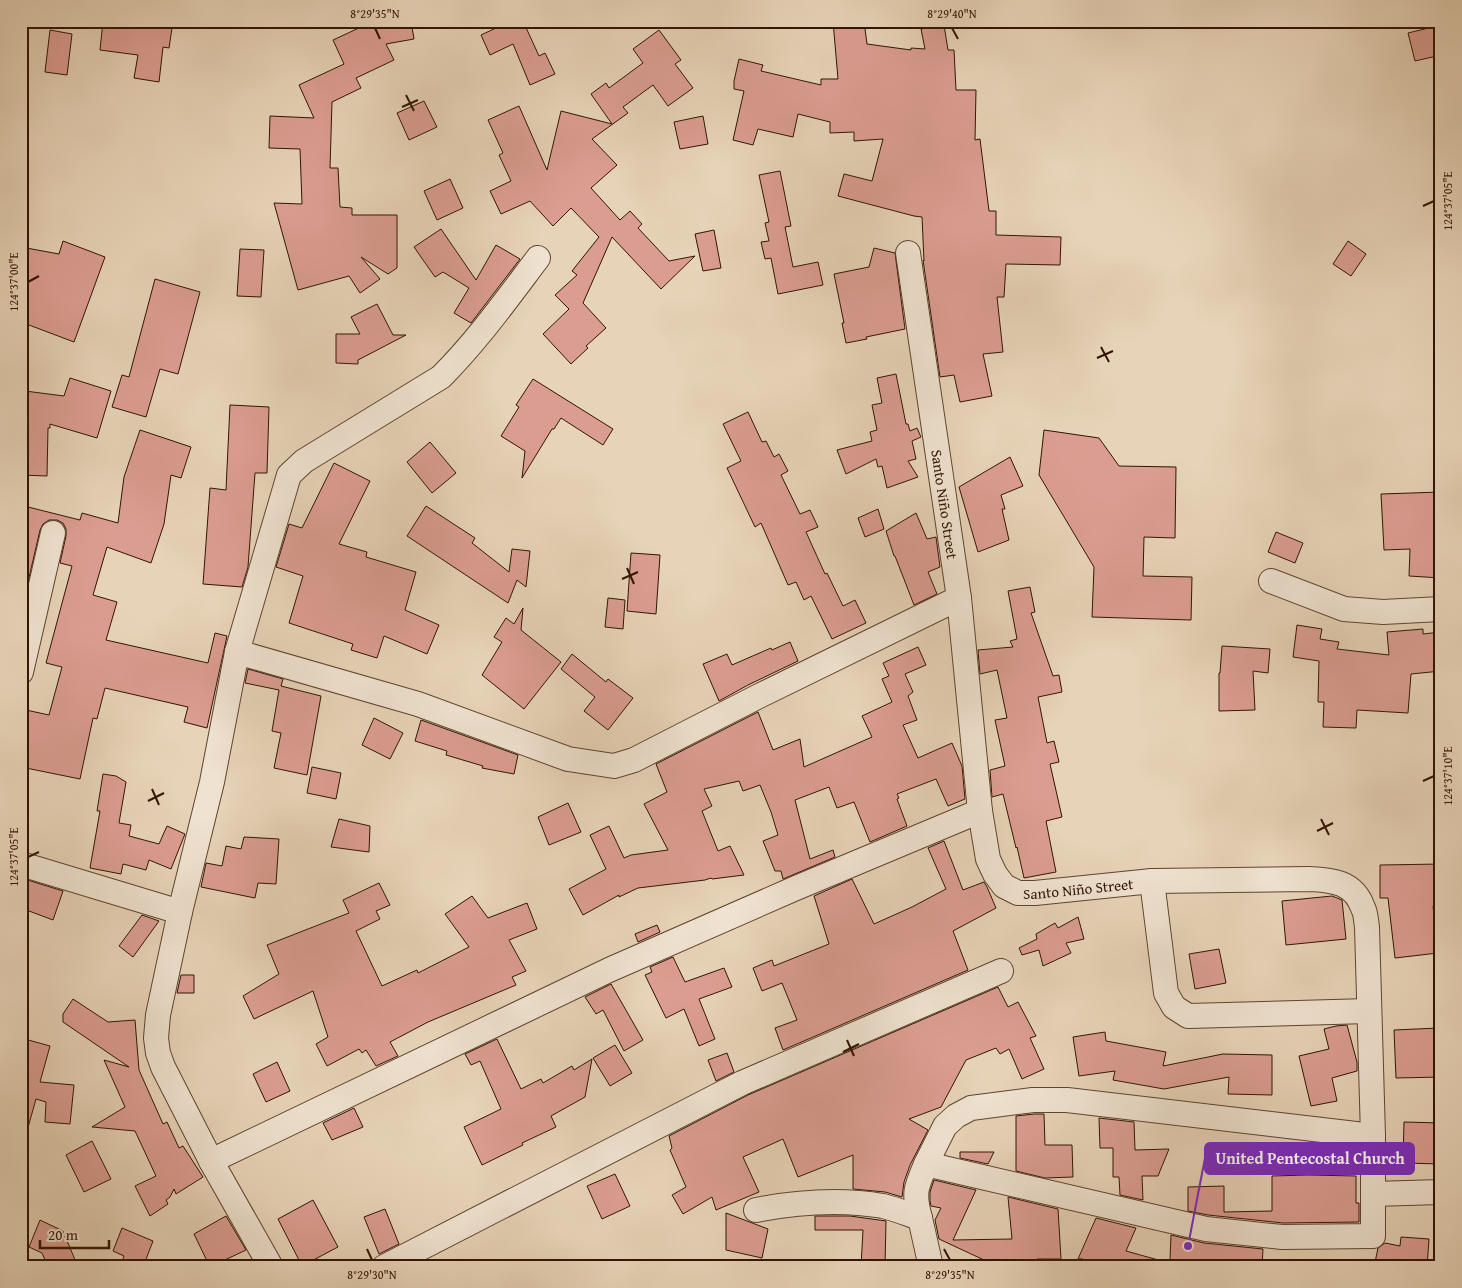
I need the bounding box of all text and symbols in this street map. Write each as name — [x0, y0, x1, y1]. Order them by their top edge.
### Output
text: 8°29'35"N — [350, 5, 400, 22]
text: 8°29'40"N — [927, 5, 977, 22]
text: 124°37'05"E — [1439, 171, 1456, 231]
text: 124°37'00"E — [5, 252, 22, 312]
street label: Santo Niño Street — [927, 448, 964, 561]
text: 124°37'10"E — [1439, 746, 1456, 806]
text: 124°37'05"E — [5, 827, 22, 887]
street label: Santo Niño Street — [1023, 872, 1135, 904]
callout: United Pentecostal Church — [1205, 1143, 1414, 1174]
text: United Pentecostal Church — [1215, 1146, 1405, 1170]
scale bar — [40, 1218, 109, 1250]
text: 20 m — [48, 1224, 79, 1245]
text: 8°29'30"N — [347, 1266, 397, 1283]
text: 8°29'35"N — [925, 1266, 975, 1283]

